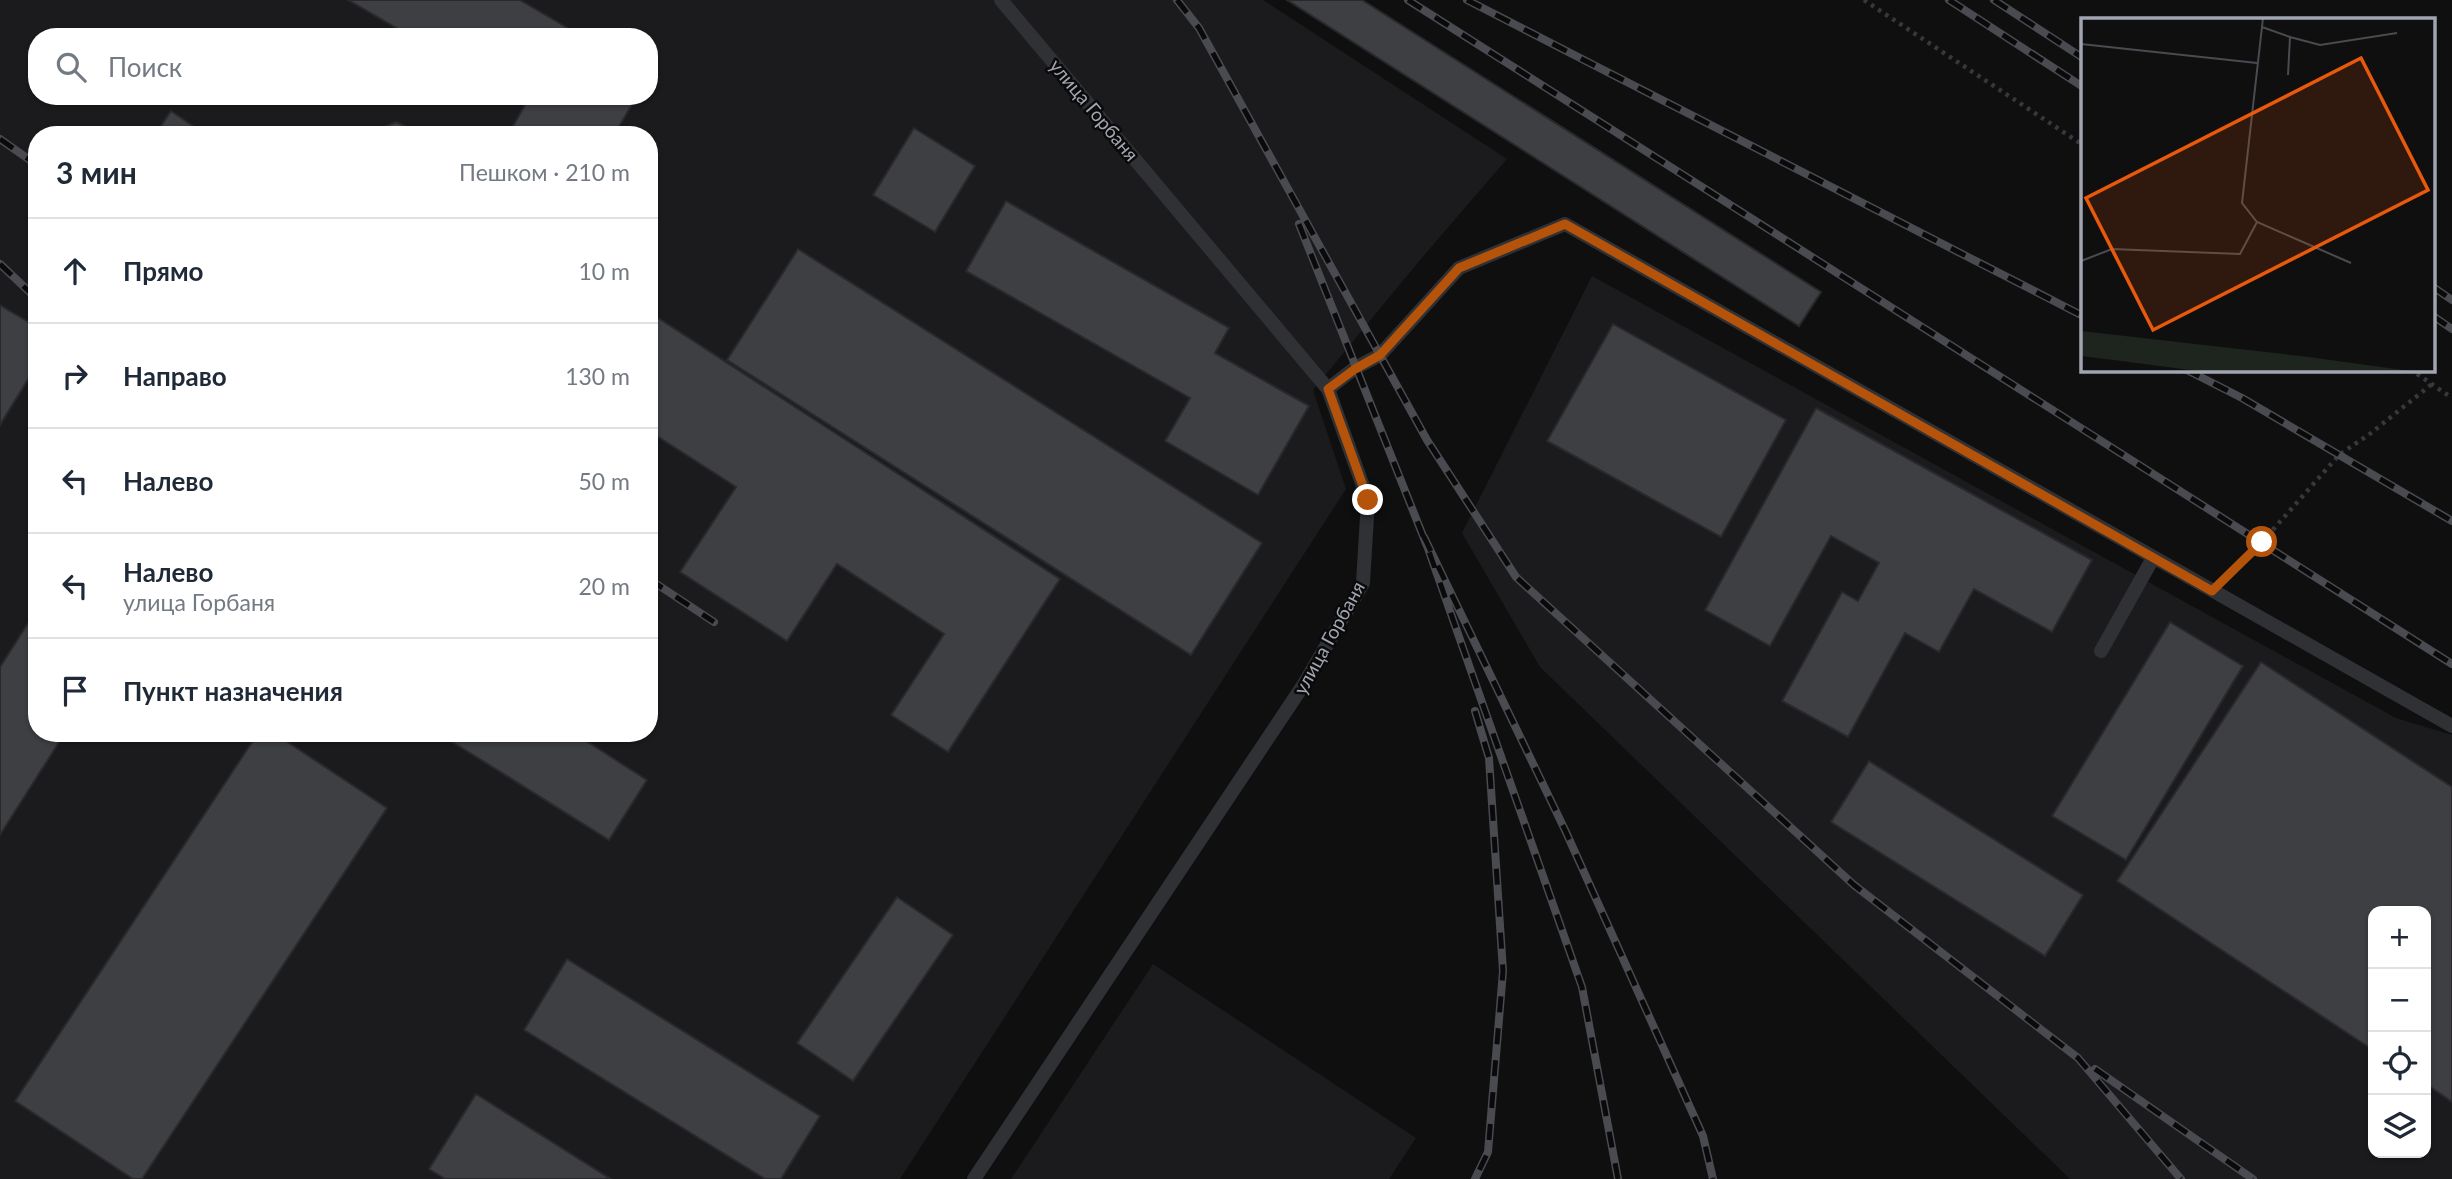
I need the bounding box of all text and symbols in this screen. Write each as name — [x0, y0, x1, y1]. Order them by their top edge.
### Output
inset map — [2081, 18, 2434, 371]
search box — [28, 28, 658, 105]
icon: search — [52, 48, 90, 86]
text: Поиск — [108, 51, 182, 83]
street label: улица Горбаня — [1045, 54, 1144, 165]
text: 3 мин — [56, 154, 137, 190]
text: Пешком · 210 m — [459, 158, 630, 186]
icon: ahead — [56, 252, 94, 290]
text: Прямо — [123, 255, 204, 287]
text: 10 m — [579, 257, 630, 285]
icon: right — [56, 357, 94, 395]
text: Направо — [123, 360, 227, 392]
text: 130 m — [565, 362, 630, 390]
icon: left — [56, 462, 94, 500]
text: Налево — [123, 465, 213, 497]
text: 50 m — [579, 467, 630, 495]
route end — [1352, 484, 1383, 515]
route start — [2246, 526, 2277, 557]
text: Налево — [123, 556, 213, 588]
icon: left — [56, 567, 94, 605]
text: 20 m — [579, 572, 630, 600]
street label: улица Горбаня — [1288, 577, 1369, 698]
text: улица Горбаня — [123, 588, 275, 616]
icon: arrive — [56, 672, 94, 710]
text: Пункт назначения — [123, 675, 343, 707]
map controls — [2368, 906, 2431, 1158]
button: + — [2368, 906, 2431, 969]
button: − — [2368, 969, 2431, 1032]
button: locate — [2368, 1032, 2431, 1095]
button: layers — [2368, 1095, 2431, 1158]

